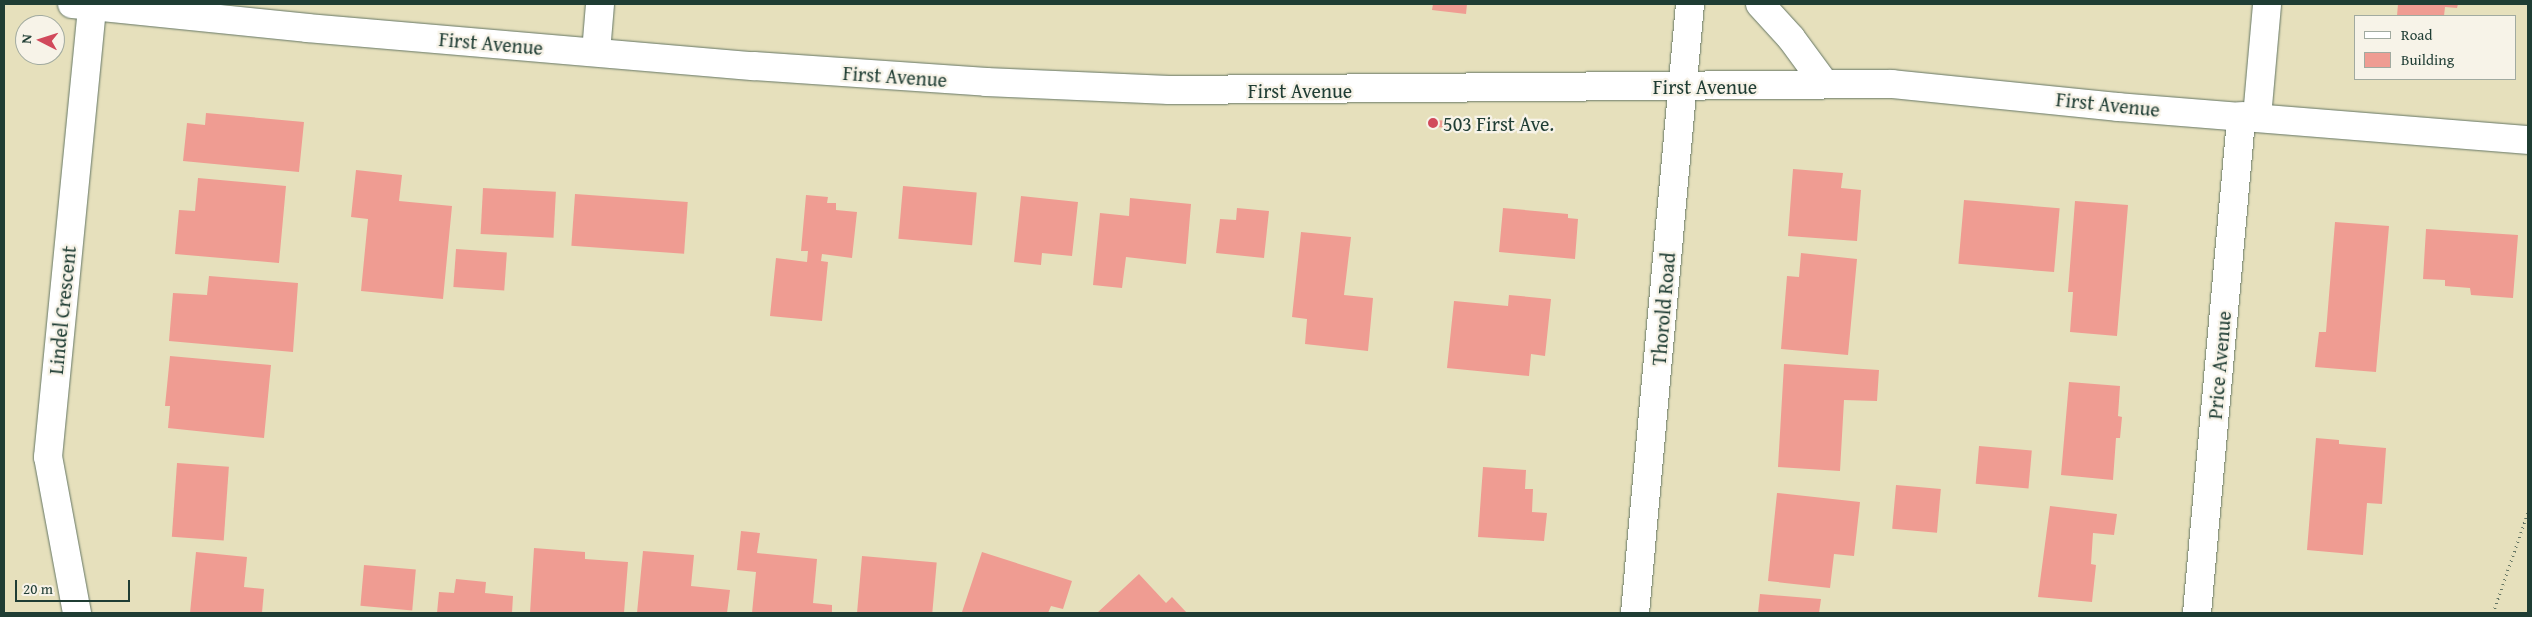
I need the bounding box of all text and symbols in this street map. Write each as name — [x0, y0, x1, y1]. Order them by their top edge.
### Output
north arrow — [15, 15, 65, 65]
legend — [2354, 15, 2517, 80]
text: Road — [2401, 24, 2432, 45]
street label: First Avenue — [438, 26, 544, 60]
text: N — [16, 33, 36, 44]
text: Building — [2401, 49, 2454, 70]
street label: First Avenue — [842, 60, 948, 92]
street label: First Avenue — [1653, 74, 1757, 98]
street label: First Avenue — [1248, 78, 1352, 102]
street label: First Avenue — [2055, 87, 2161, 121]
place label: 503 First Ave. — [1443, 111, 1554, 135]
marker: 503 First Ave. — [1427, 117, 1439, 129]
street label: Lindel Crescent — [43, 244, 81, 376]
street label: Thorold Road — [1646, 252, 1680, 366]
street label: Price Avenue — [2202, 310, 2236, 420]
scale bar — [18, 570, 132, 602]
text: 20 m — [23, 578, 53, 599]

